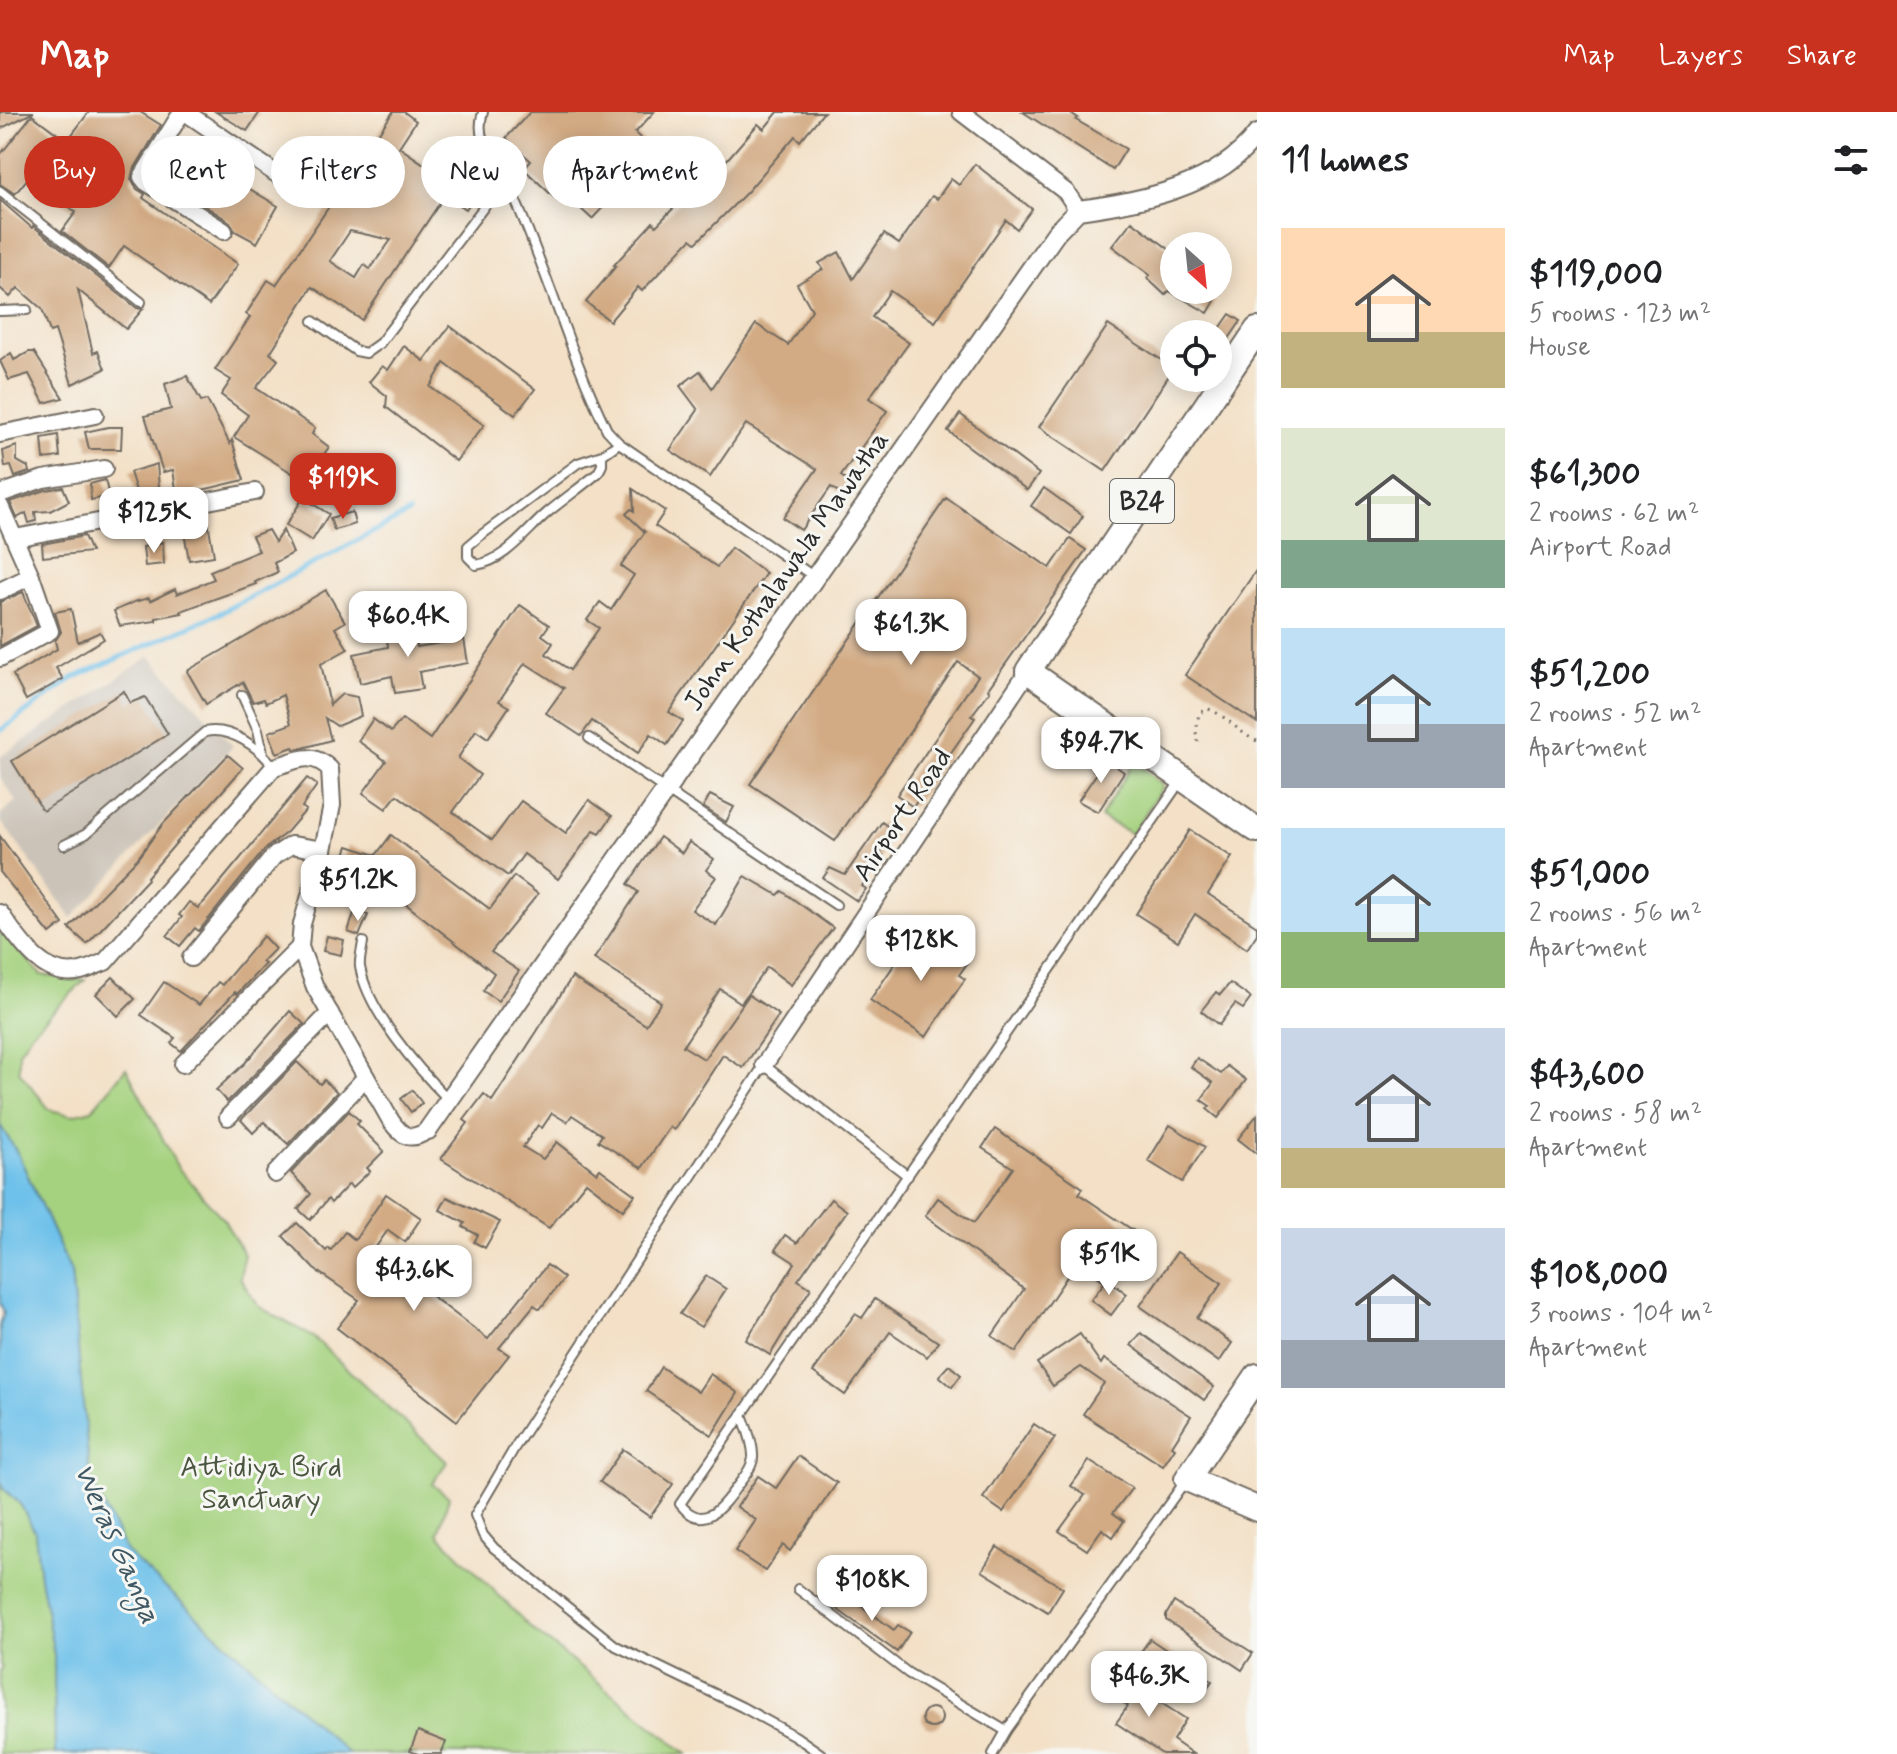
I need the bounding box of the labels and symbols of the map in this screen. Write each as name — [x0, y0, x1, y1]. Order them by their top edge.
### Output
north arrow — [1160, 232, 1232, 304]
street label: John Kothalawala Mawatha — [676, 424, 898, 719]
pin: $119K — [287, 453, 399, 521]
road number: B24 — [1110, 479, 1174, 523]
pin: $125K — [98, 487, 210, 555]
pin: $60.4K — [343, 591, 473, 659]
pin: $61.3K — [846, 599, 976, 667]
pin: $94.7K — [1036, 717, 1166, 785]
street label: Airport Road — [845, 741, 961, 889]
pin: $51.2K — [293, 855, 423, 923]
pin: $128K — [865, 915, 977, 983]
pin: $51K — [1062, 1229, 1156, 1297]
pin: $43.6K — [349, 1245, 479, 1313]
park label: Attidiya Bird Sanctuary — [180, 1450, 342, 1519]
water label: Weras Ganga — [61, 1457, 169, 1631]
pin: $108K — [816, 1555, 928, 1623]
pin: $46.3K — [1084, 1651, 1214, 1719]

